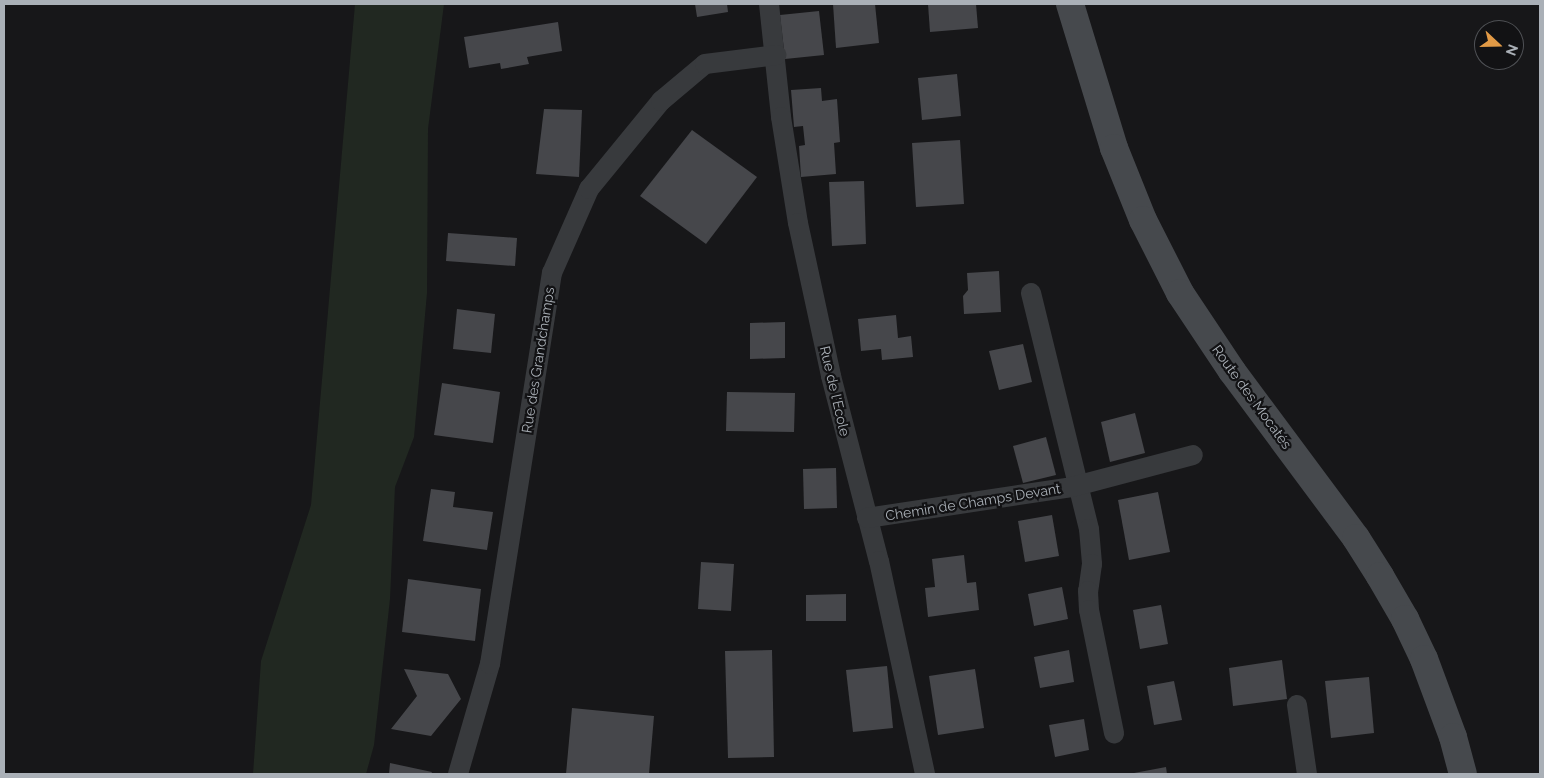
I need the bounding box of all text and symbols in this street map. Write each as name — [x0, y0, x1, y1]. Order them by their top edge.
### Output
north arrow — [1474, 20, 1524, 70]
text: N — [1503, 42, 1521, 58]
street label: Rue des Grandchamps — [518, 286, 558, 434]
street label: Route des Mocatés — [1209, 342, 1295, 452]
street label: Rue de l'Ecole — [816, 344, 854, 438]
street label: Chemin de Champs Devant — [884, 480, 1062, 524]

